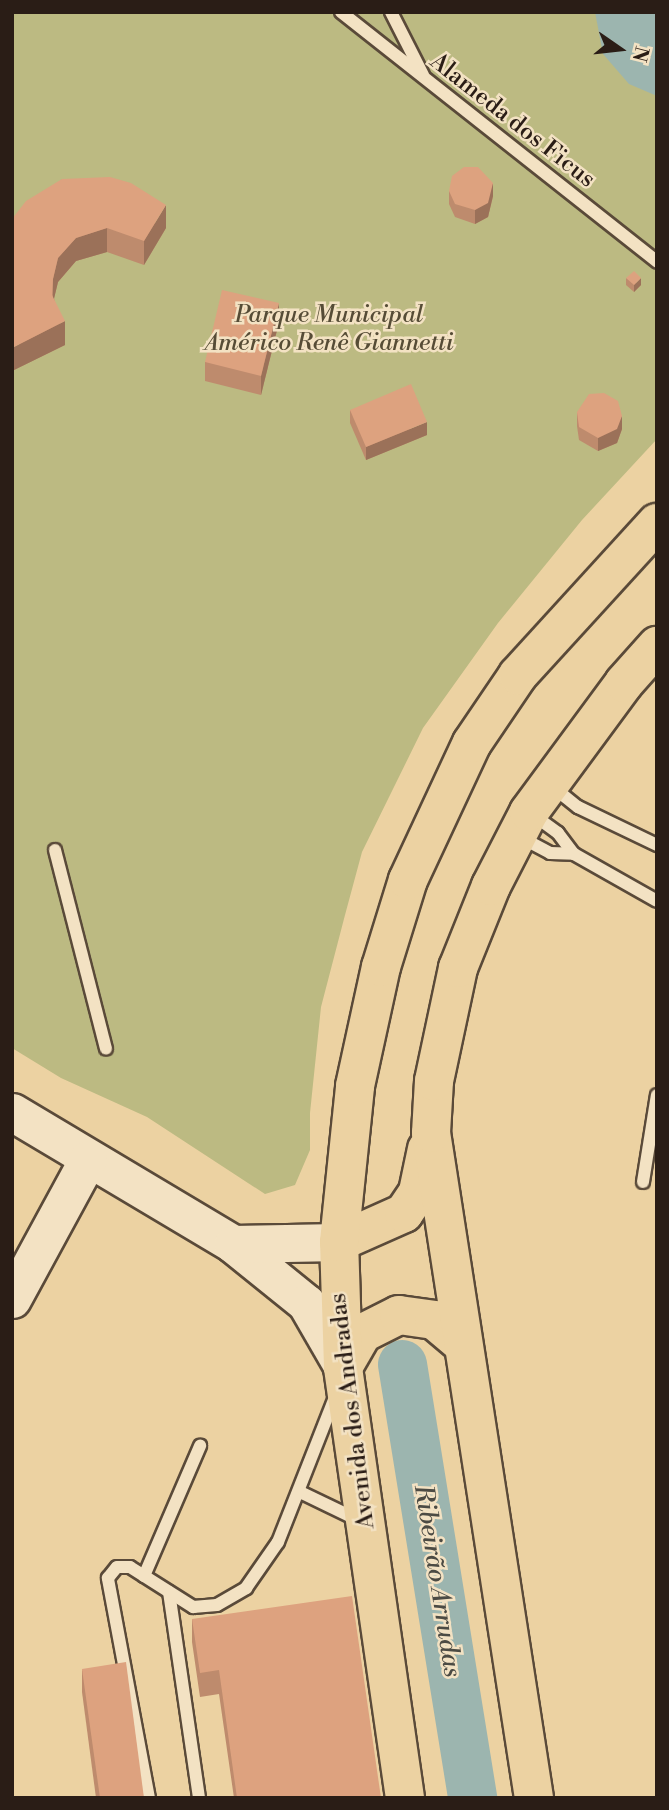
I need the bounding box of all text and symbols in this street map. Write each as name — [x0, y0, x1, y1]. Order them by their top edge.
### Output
north arrow — [585, 14, 655, 84]
text: N — [627, 44, 654, 64]
street label: Alameda dos Ficus — [424, 48, 600, 194]
park label: Parque Municipal Américo Renê Giannetti — [205, 302, 453, 358]
street label: Avenida dos Andradas — [324, 1291, 382, 1531]
water label: Ribeirão Arrudas — [406, 1482, 468, 1680]

